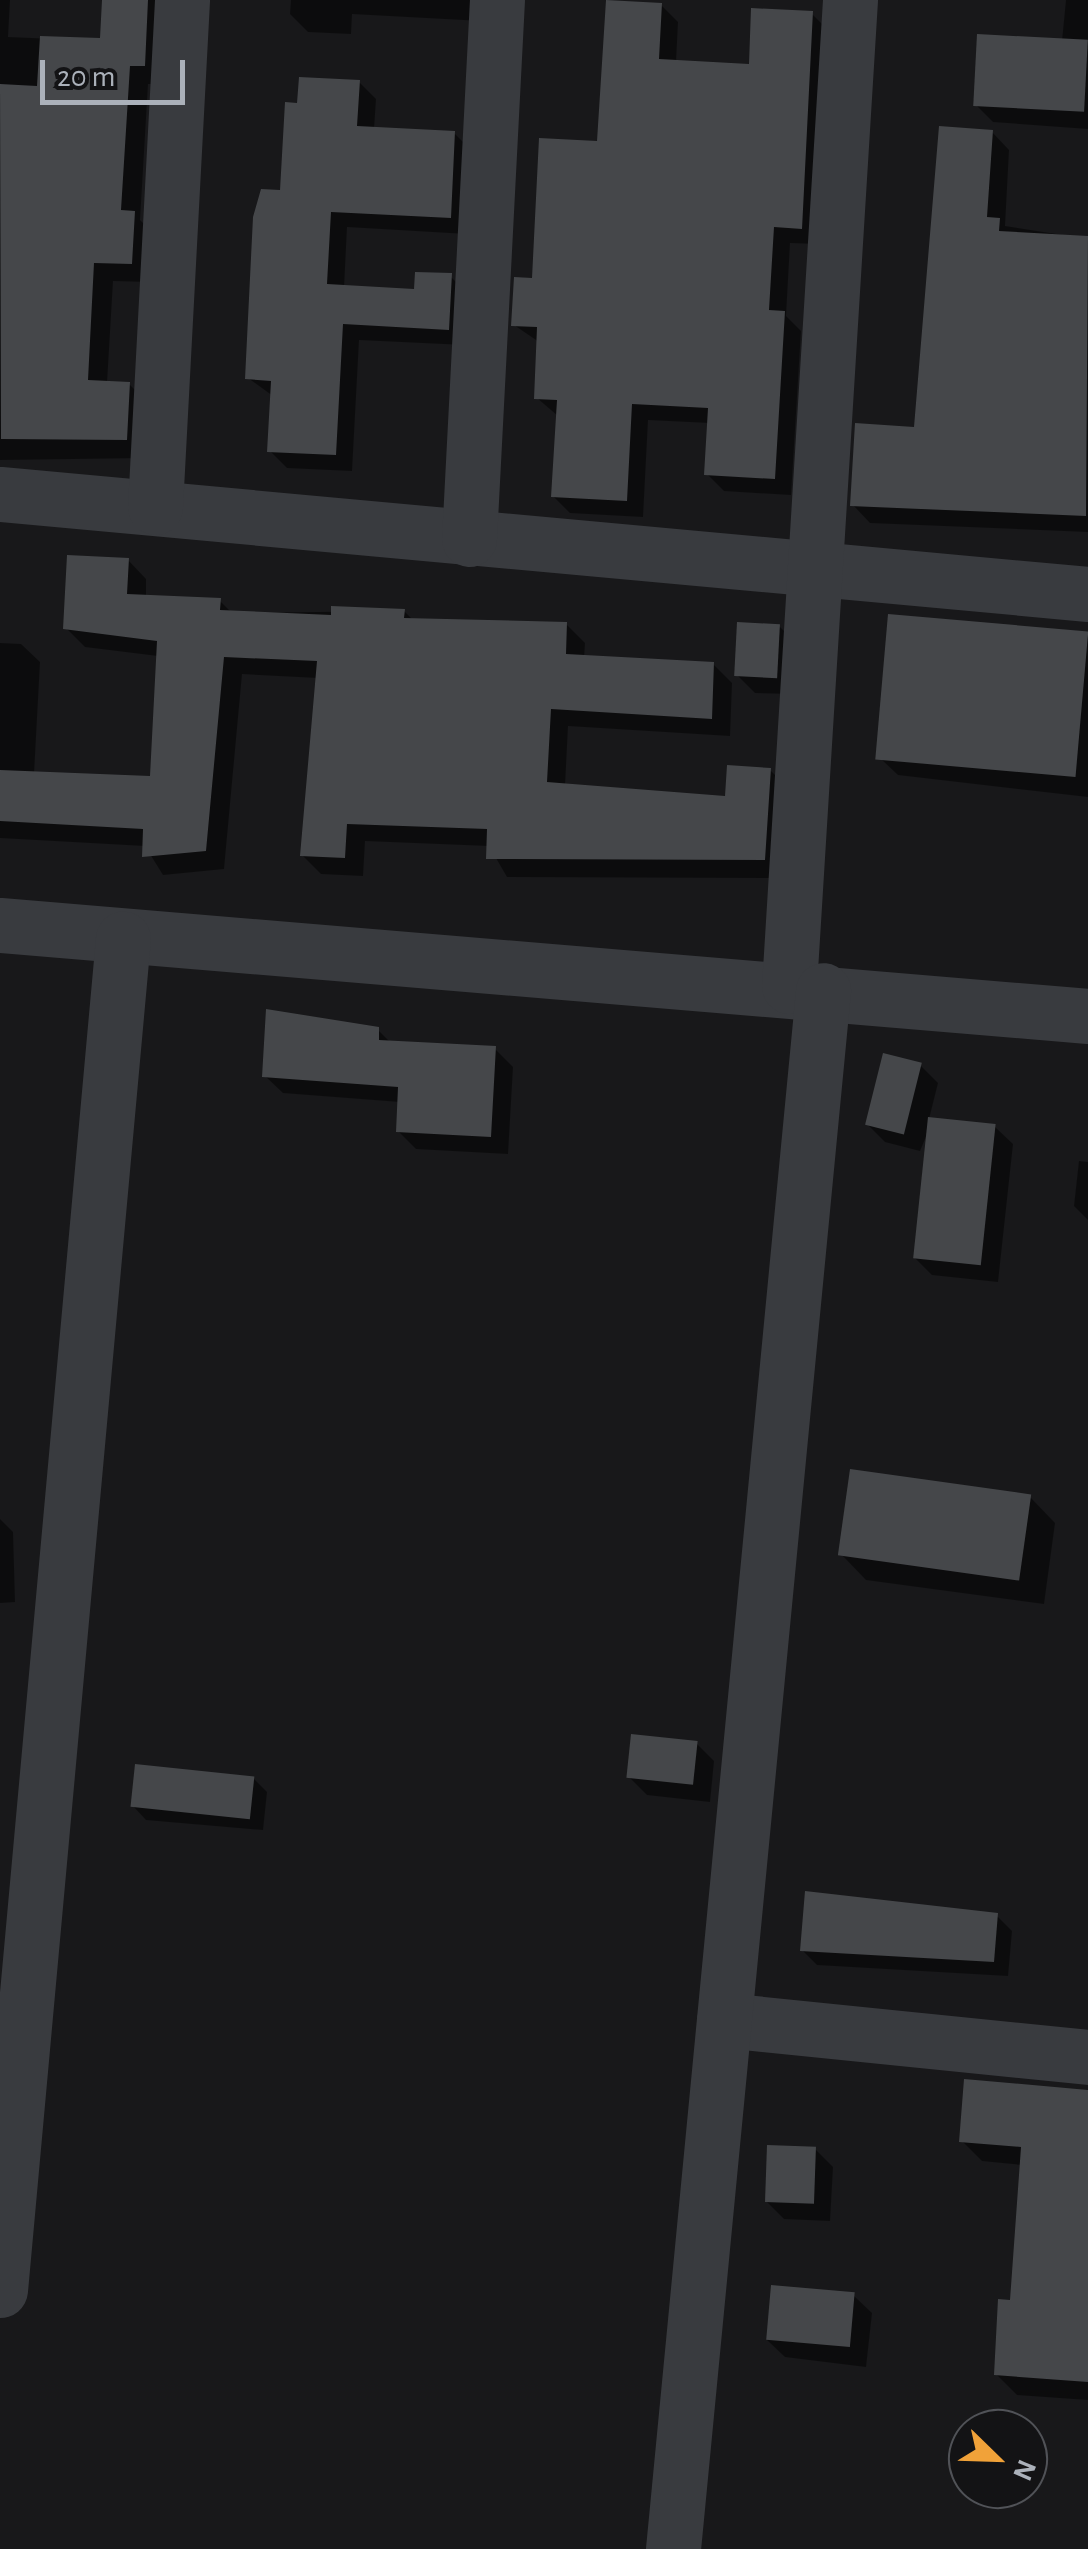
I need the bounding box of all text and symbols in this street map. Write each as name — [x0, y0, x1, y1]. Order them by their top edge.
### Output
scale bar — [45, 40, 190, 102]
text: 20 m — [57, 62, 115, 92]
north arrow — [948, 2409, 1048, 2509]
text: N — [1007, 2456, 1040, 2484]

